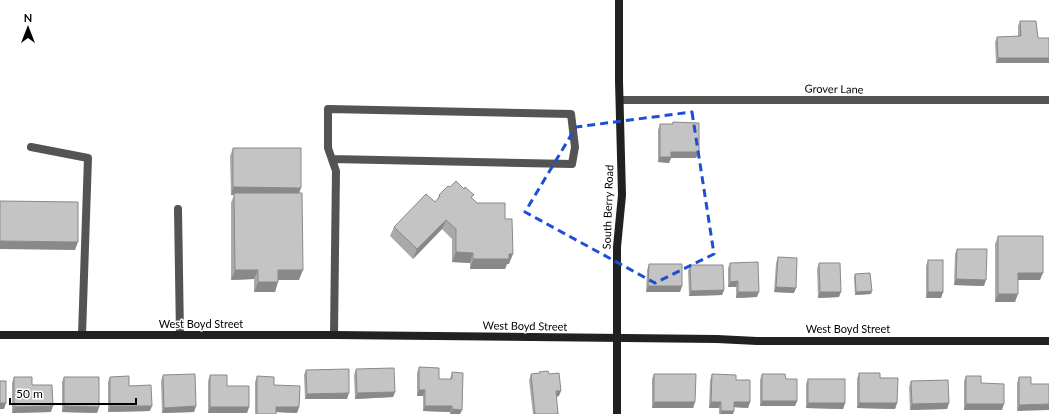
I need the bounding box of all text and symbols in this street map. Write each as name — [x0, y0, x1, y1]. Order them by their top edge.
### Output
north arrow — [8, 8, 48, 48]
text: N — [24, 11, 32, 24]
street label: Grover Lane — [805, 81, 864, 96]
street label: South Berry Road — [600, 164, 615, 250]
street label: West Boyd Street — [159, 317, 243, 330]
street label: West Boyd Street — [483, 318, 567, 333]
street label: West Boyd Street — [806, 322, 890, 335]
scale bar — [10, 380, 136, 406]
text: 50 m — [16, 386, 43, 401]

